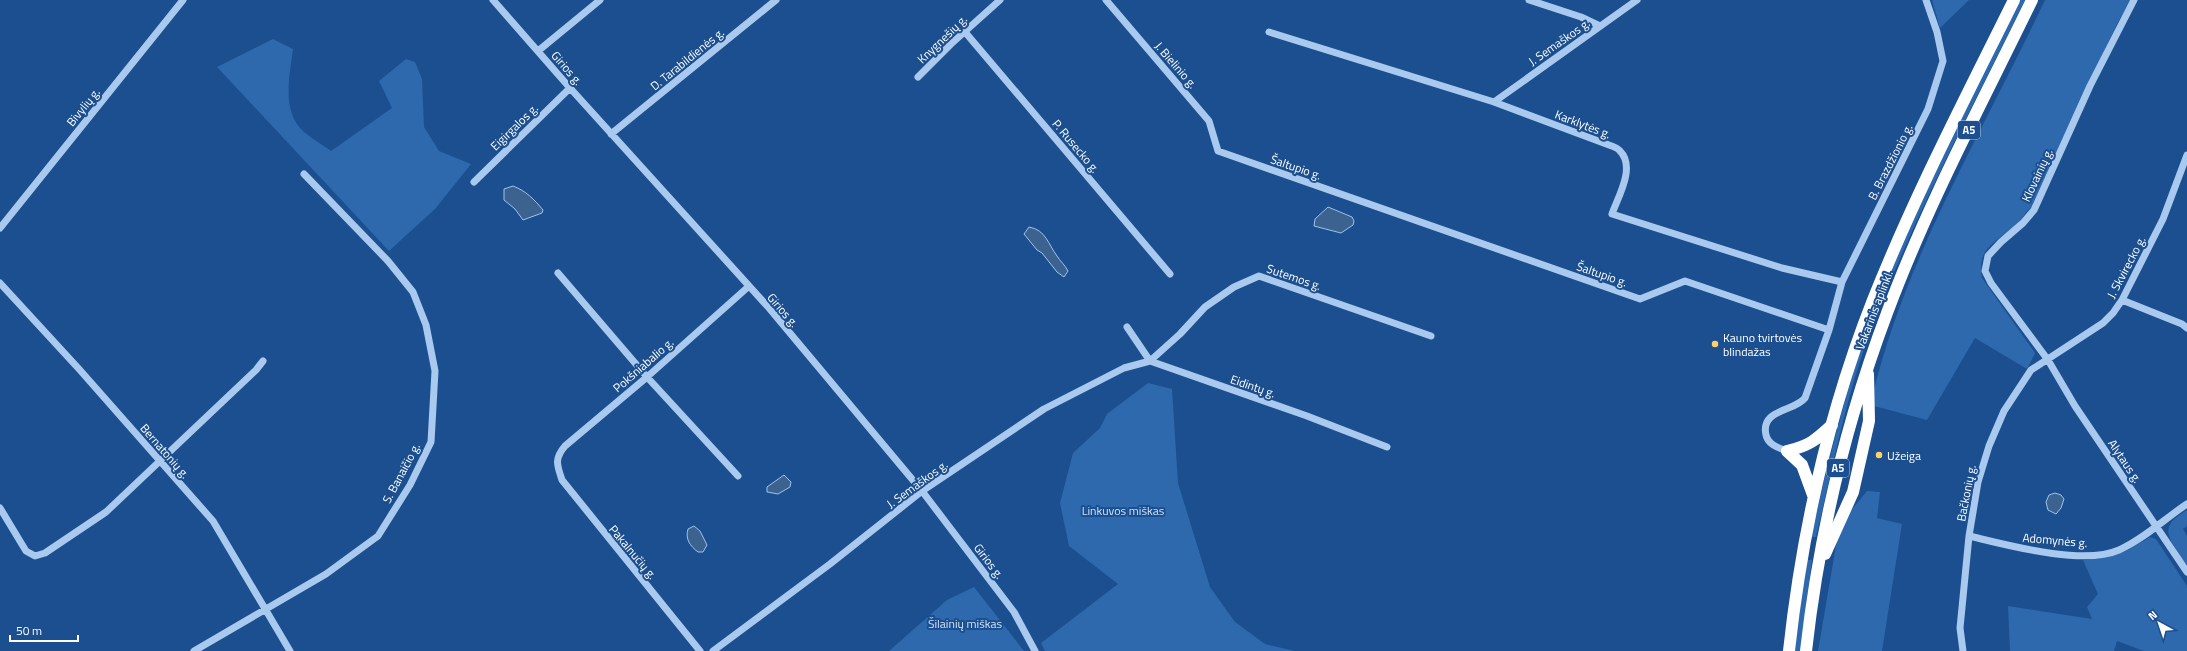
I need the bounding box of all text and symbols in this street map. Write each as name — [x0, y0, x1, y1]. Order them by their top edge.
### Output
street label: Knygnešių g. — [913, 10, 971, 68]
street label: J. Semaškos g. — [1524, 14, 1594, 70]
street label: D. Tarabildienės g. — [646, 23, 728, 95]
street label: J. Bielinio g. — [1150, 37, 1202, 93]
street label: Girios g. — [547, 47, 587, 89]
street label: Bivylių g. — [62, 84, 104, 130]
street label: Eigirgalos g. — [486, 99, 542, 155]
street label: Karklytės g. — [1552, 105, 1614, 143]
street label: P. Rusecko g. — [1048, 115, 1104, 177]
street label: B. Brazdžionio g. — [1863, 121, 1917, 203]
road number: A5 — [1958, 121, 1980, 139]
street label: Klovainių g. — [2016, 145, 2058, 205]
street label: Šaltupio g. — [1268, 149, 1324, 185]
street label: J. Skvirecko g. — [2102, 233, 2150, 301]
street label: Šaltupio g. — [1574, 256, 1630, 292]
street label: Sutemos g. — [1264, 259, 1324, 295]
street label: Vakarinis aplinkl. — [1850, 267, 1898, 353]
street label: Girios g. — [763, 289, 803, 331]
place label: Kauno tvirtovės blindažas — [1723, 328, 1803, 361]
street label: Pokšniabalio g. — [608, 333, 678, 397]
marker: Kauno tvirtovės blindažas — [1710, 339, 1720, 349]
street label: Eidintų g. — [1228, 369, 1278, 403]
street label: Bernatonių g. — [136, 419, 194, 483]
street label: Alytaus g. — [2103, 435, 2147, 487]
street label: S. Banaičio g. — [377, 439, 425, 507]
place label: Užeiga — [1887, 446, 1921, 465]
marker: Užeiga — [1874, 450, 1884, 460]
street label: J. Semaškos g. — [882, 455, 952, 513]
road number: A5 — [1827, 459, 1849, 477]
street label: Bačkonių g. — [1951, 463, 1981, 523]
park label: Linkuvos miškas — [1082, 501, 1165, 520]
street label: Pakalnučių g. — [605, 521, 661, 583]
street label: Adomynės g. — [2022, 528, 2088, 552]
street label: Girios g. — [969, 539, 1009, 583]
north arrow — [2139, 603, 2179, 643]
text: N — [2145, 607, 2161, 624]
park label: Šilainių miškas — [928, 614, 1002, 633]
scale bar — [10, 617, 78, 643]
text: 50 m — [16, 621, 42, 640]

